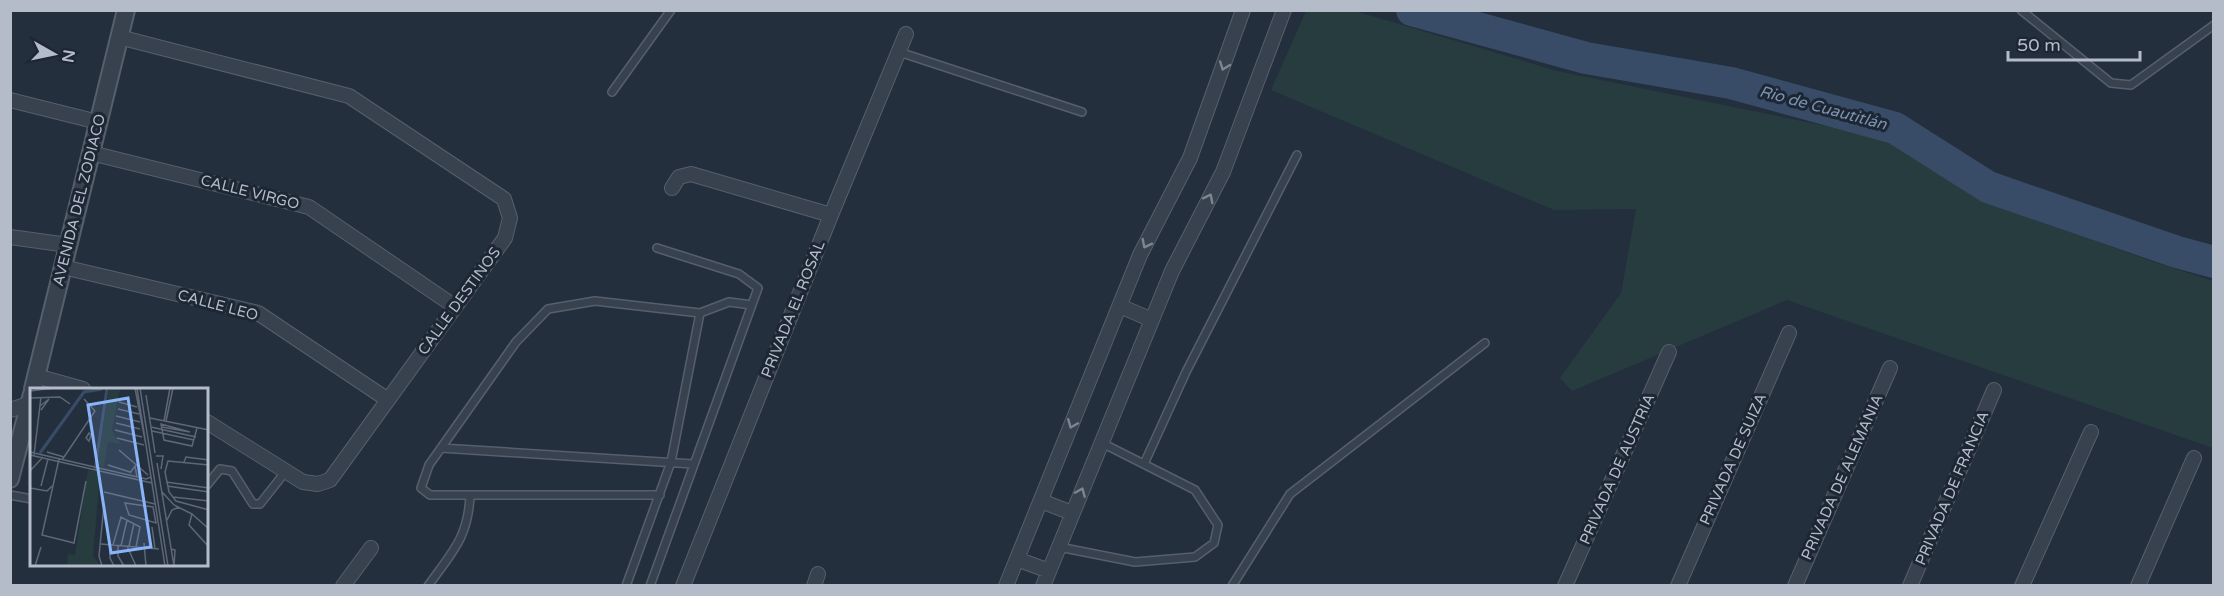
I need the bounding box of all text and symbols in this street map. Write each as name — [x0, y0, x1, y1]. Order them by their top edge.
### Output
north arrow — [24, 24, 84, 84]
scale bar — [2008, 24, 2140, 62]
text: 50 m — [2017, 34, 2061, 56]
text: N — [57, 48, 79, 64]
one-way arrow — [1218, 60, 1231, 70]
water label: Rio de Cuautitlán — [1757, 81, 1890, 135]
street label: AVENIDA DEL ZODIACO — [49, 112, 109, 288]
street label: CALLE VIRGO — [199, 171, 301, 213]
one-way arrow — [1202, 194, 1213, 205]
street label: PRIVADA EL ROSAL — [757, 238, 829, 380]
one-way arrow — [1142, 238, 1153, 248]
street label: CALLE DESTINOS — [414, 244, 504, 358]
street label: CALLE LEO — [176, 286, 260, 324]
inset map — [30, 388, 208, 566]
street label: PRIVADA DE SUIZA — [1696, 390, 1770, 528]
street label: PRIVADA DE AUSTRIA — [1576, 391, 1658, 547]
street label: PRIVADA DE ALEMANIA — [1797, 391, 1887, 563]
street label: PRIVADA DE FRANCIA — [1911, 408, 1993, 568]
one-way arrow — [1067, 418, 1079, 429]
one-way arrow — [1074, 488, 1086, 499]

